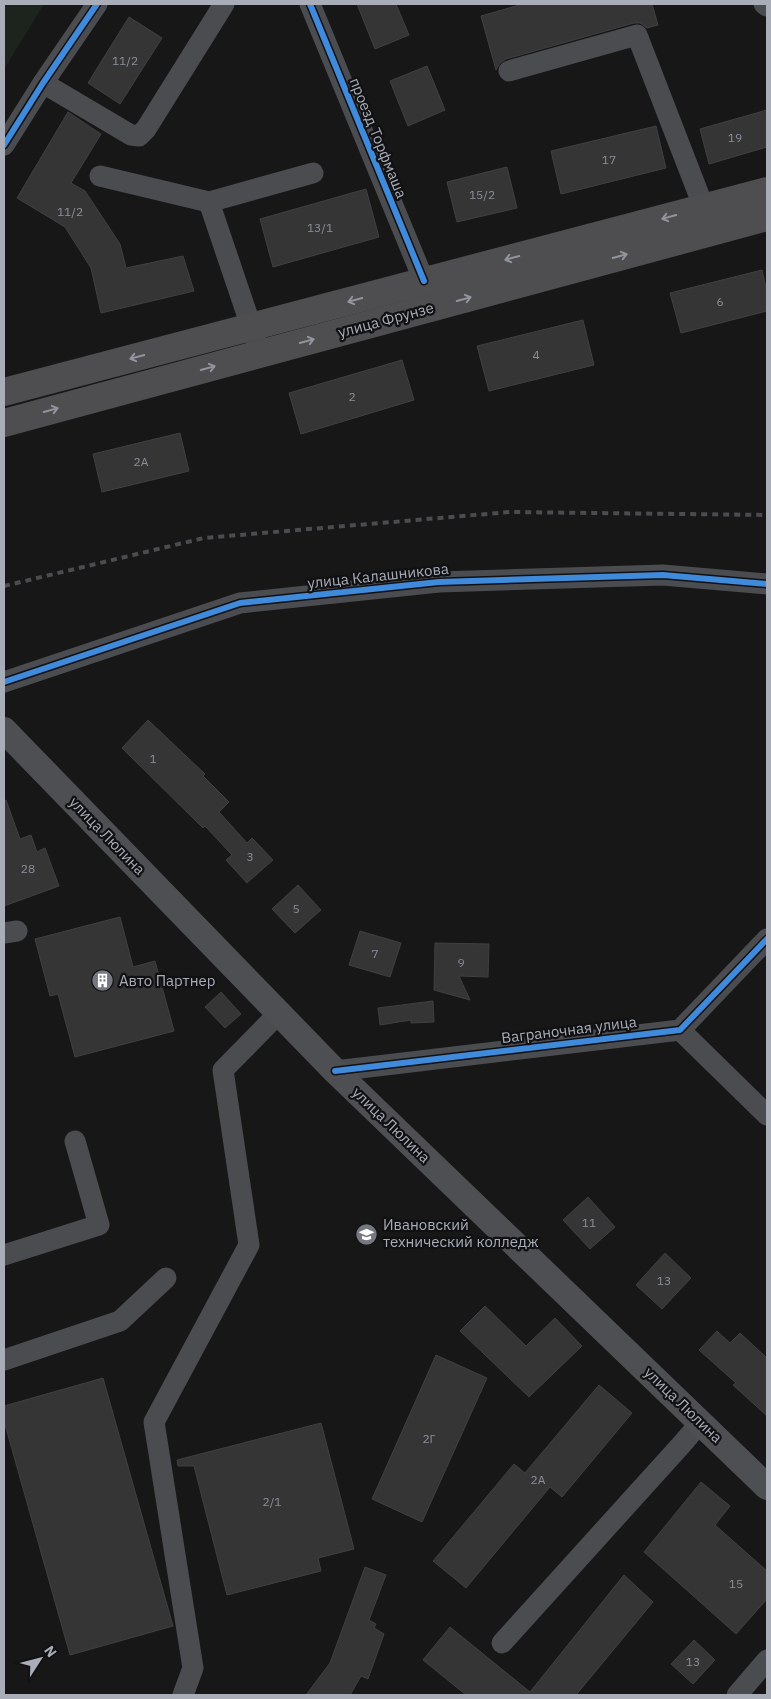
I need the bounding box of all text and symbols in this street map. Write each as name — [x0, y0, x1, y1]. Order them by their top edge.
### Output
house number: 11/2 — [112, 53, 138, 68]
street label: проезд Торфмаша — [346, 75, 411, 201]
house number: 19 — [728, 130, 742, 145]
house number: 17 — [602, 152, 616, 167]
house number: 15/2 — [469, 187, 495, 202]
house number: 11/2 — [57, 204, 83, 219]
one-way arrow — [662, 213, 678, 222]
house number: 13/1 — [307, 220, 333, 235]
one-way arrow — [612, 251, 628, 260]
one-way arrow — [505, 254, 521, 263]
one-way arrow — [455, 294, 471, 303]
house number: 6 — [716, 294, 724, 309]
one-way arrow — [348, 295, 364, 305]
street label: улица Фрунзе — [336, 298, 436, 341]
one-way arrow — [298, 336, 314, 345]
house number: 4 — [532, 347, 540, 362]
one-way arrow — [130, 353, 146, 362]
one-way arrow — [199, 362, 215, 372]
house number: 2 — [348, 389, 356, 404]
one-way arrow — [42, 405, 58, 414]
house number: 2А — [134, 454, 149, 469]
street label: улица Калашникова — [306, 559, 450, 592]
house number: 1 — [149, 751, 157, 766]
street label: улица Люлина — [65, 793, 149, 879]
house number: 3 — [246, 849, 254, 864]
house number: 28 — [21, 861, 35, 876]
house number: 5 — [292, 901, 300, 916]
house number: 7 — [371, 946, 379, 961]
house number: 9 — [457, 955, 465, 970]
building icon: Авто Партнер — [91, 969, 115, 993]
place label: Авто Партнер — [119, 971, 215, 990]
street label: Ваграночная улица — [500, 1012, 638, 1047]
street label: улица Люлина — [348, 1083, 434, 1167]
place label: Ивановский технический колледж — [383, 1215, 539, 1251]
house number: 11 — [582, 1215, 596, 1230]
school or university icon: Ивановский технический колледж — [355, 1222, 379, 1246]
house number: 13 — [657, 1273, 671, 1288]
street label: улица Люлина — [640, 1363, 726, 1447]
house number: 2Г — [422, 1431, 436, 1446]
house number: 2А — [531, 1472, 546, 1487]
house number: 2/1 — [263, 1494, 282, 1509]
house number: 15 — [729, 1576, 743, 1591]
north arrow — [15, 1634, 65, 1684]
text: N — [40, 1642, 61, 1661]
house number: 13 — [686, 1654, 700, 1669]

